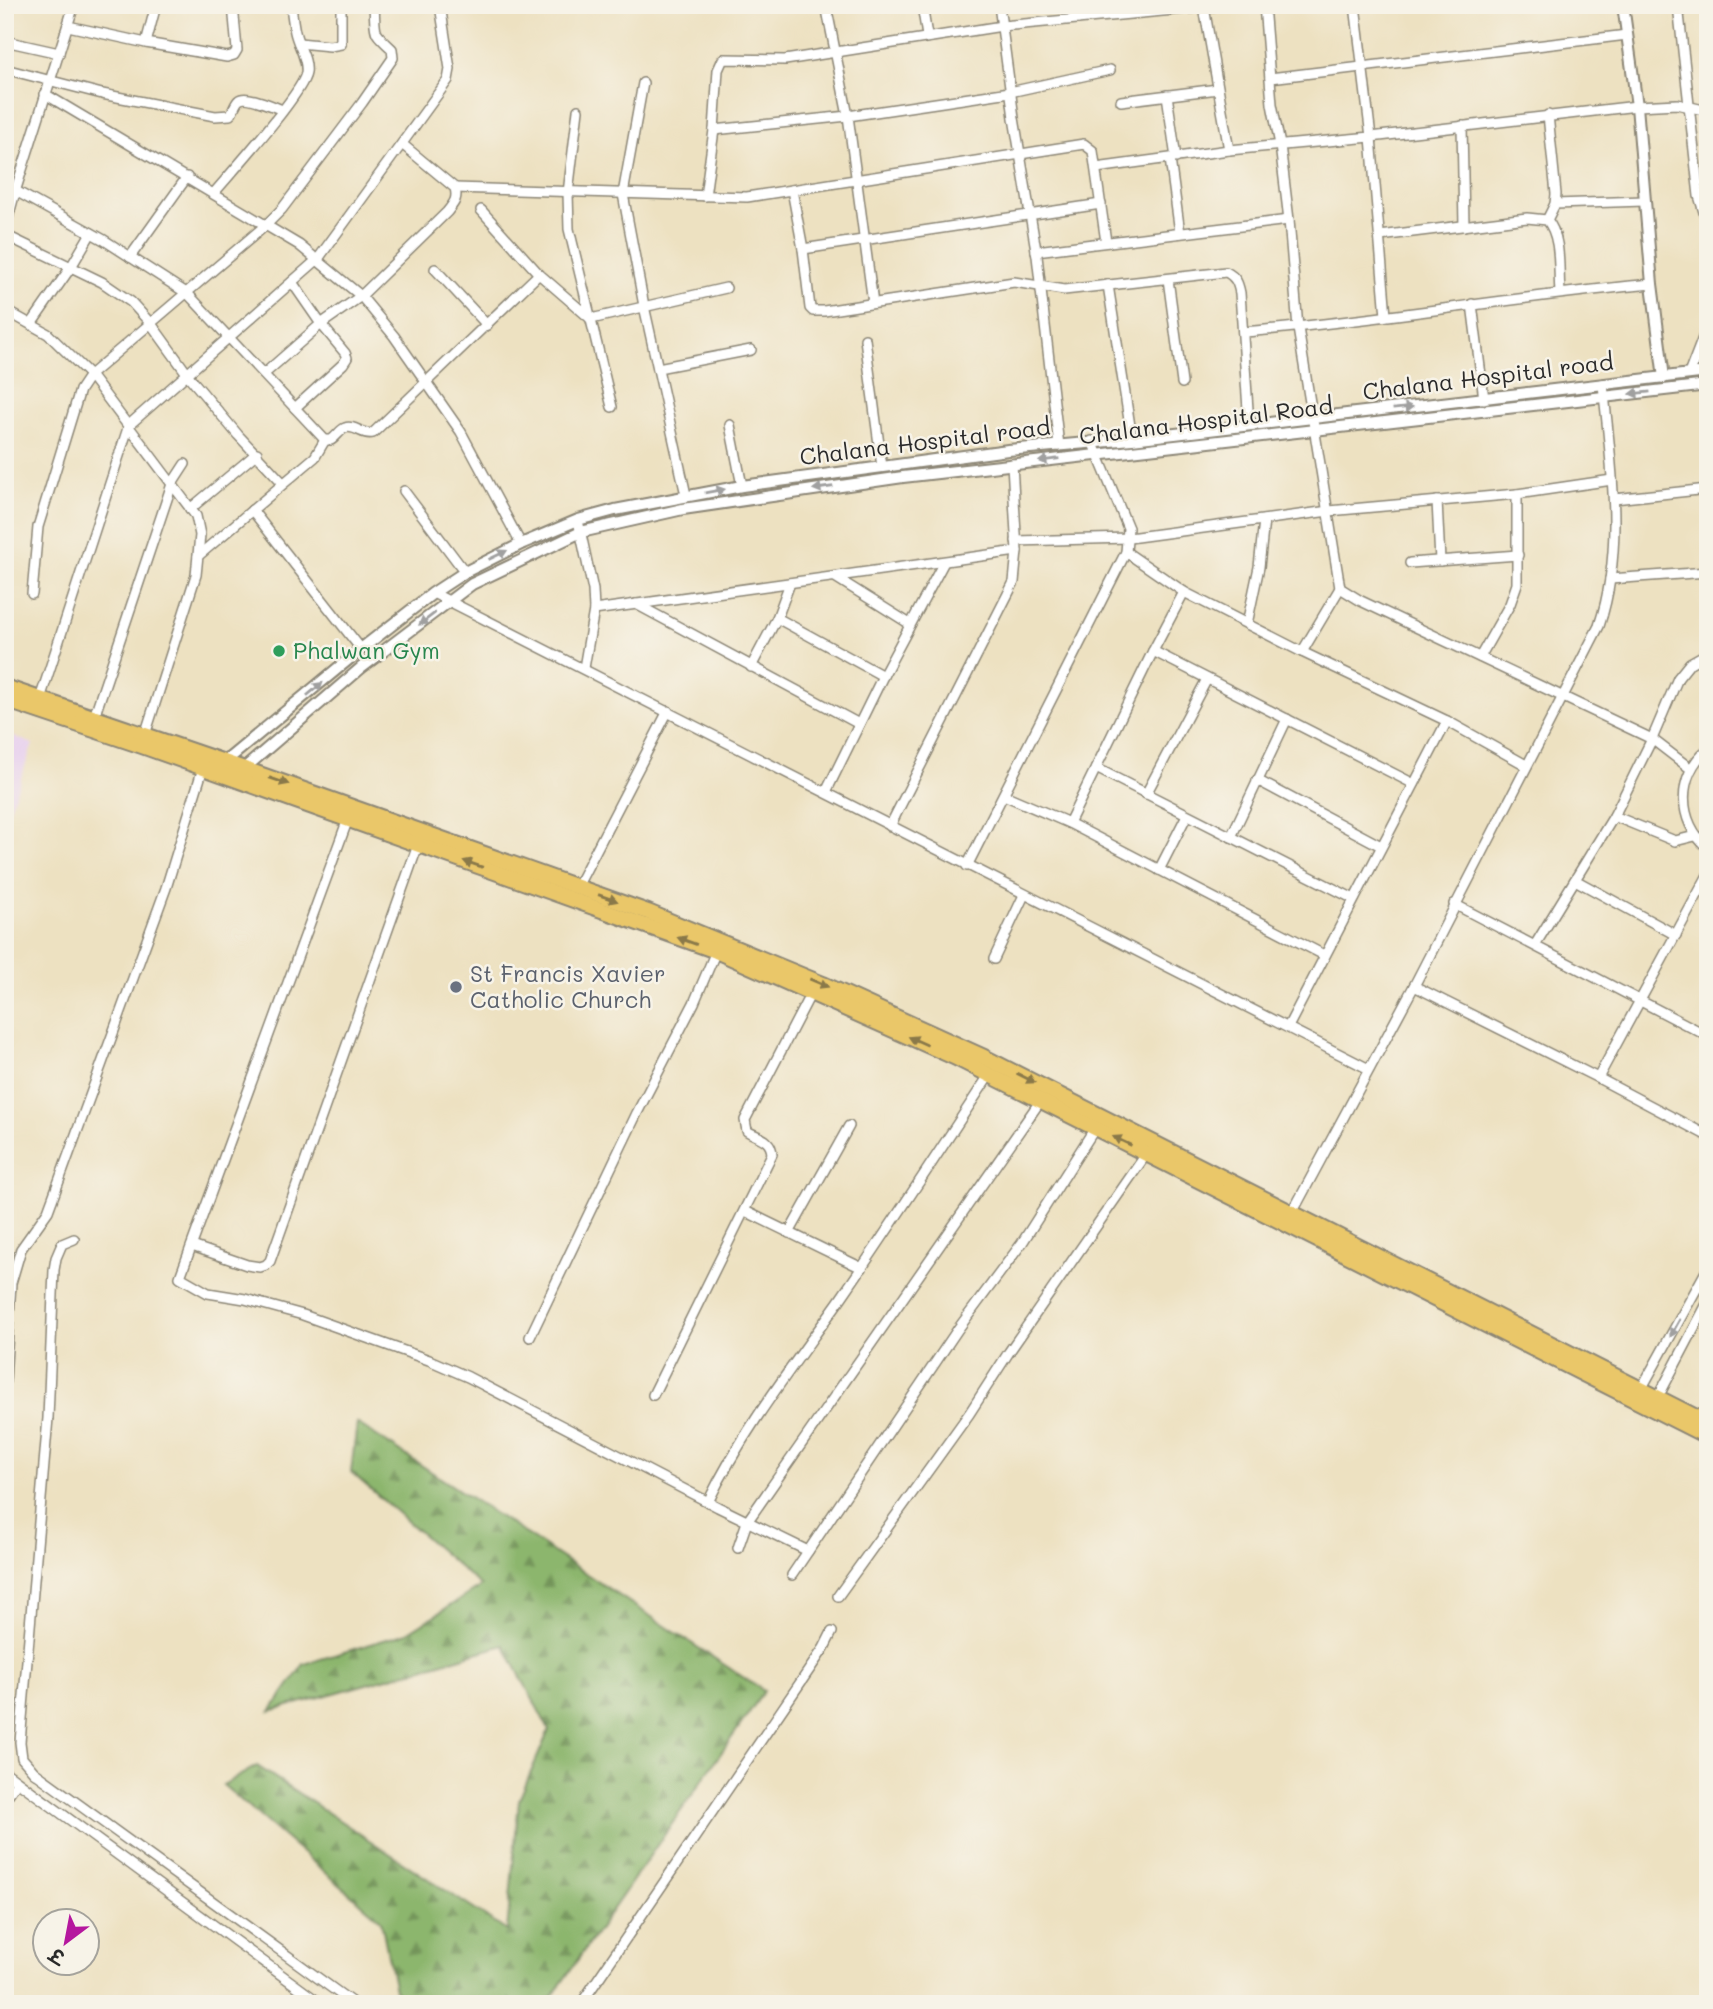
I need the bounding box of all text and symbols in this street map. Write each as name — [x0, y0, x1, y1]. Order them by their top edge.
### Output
street label: Chalana Hospital road — [1361, 346, 1615, 406]
one-way arrow — [1629, 388, 1651, 399]
street label: Chalana Hospital Road — [1077, 390, 1335, 450]
one-way arrow — [1392, 402, 1414, 413]
street label: Chalana Hospital road — [798, 411, 1052, 471]
one-way arrow — [1038, 455, 1060, 466]
one-way arrow — [812, 483, 834, 494]
one-way arrow — [704, 485, 726, 496]
one-way arrow — [488, 550, 508, 561]
one-way arrow — [418, 612, 437, 626]
place label: Phalwan Gym — [293, 635, 440, 665]
marker: Phalwan Gym — [271, 643, 287, 659]
one-way arrow — [307, 682, 324, 697]
one-way arrow — [268, 775, 289, 786]
one-way arrow — [462, 858, 483, 869]
one-way arrow — [598, 893, 619, 904]
one-way arrow — [676, 935, 697, 946]
place label: St Francis Xavier Catholic Church — [470, 958, 666, 1014]
one-way arrow — [809, 977, 830, 988]
marker: St Francis Xavier Catholic Church — [448, 979, 464, 995]
one-way arrow — [908, 1035, 928, 1047]
one-way arrow — [1016, 1073, 1036, 1084]
one-way arrow — [1112, 1136, 1132, 1147]
one-way arrow — [1669, 1318, 1681, 1338]
north arrow — [32, 1908, 102, 1978]
text: उ — [43, 1942, 70, 1972]

